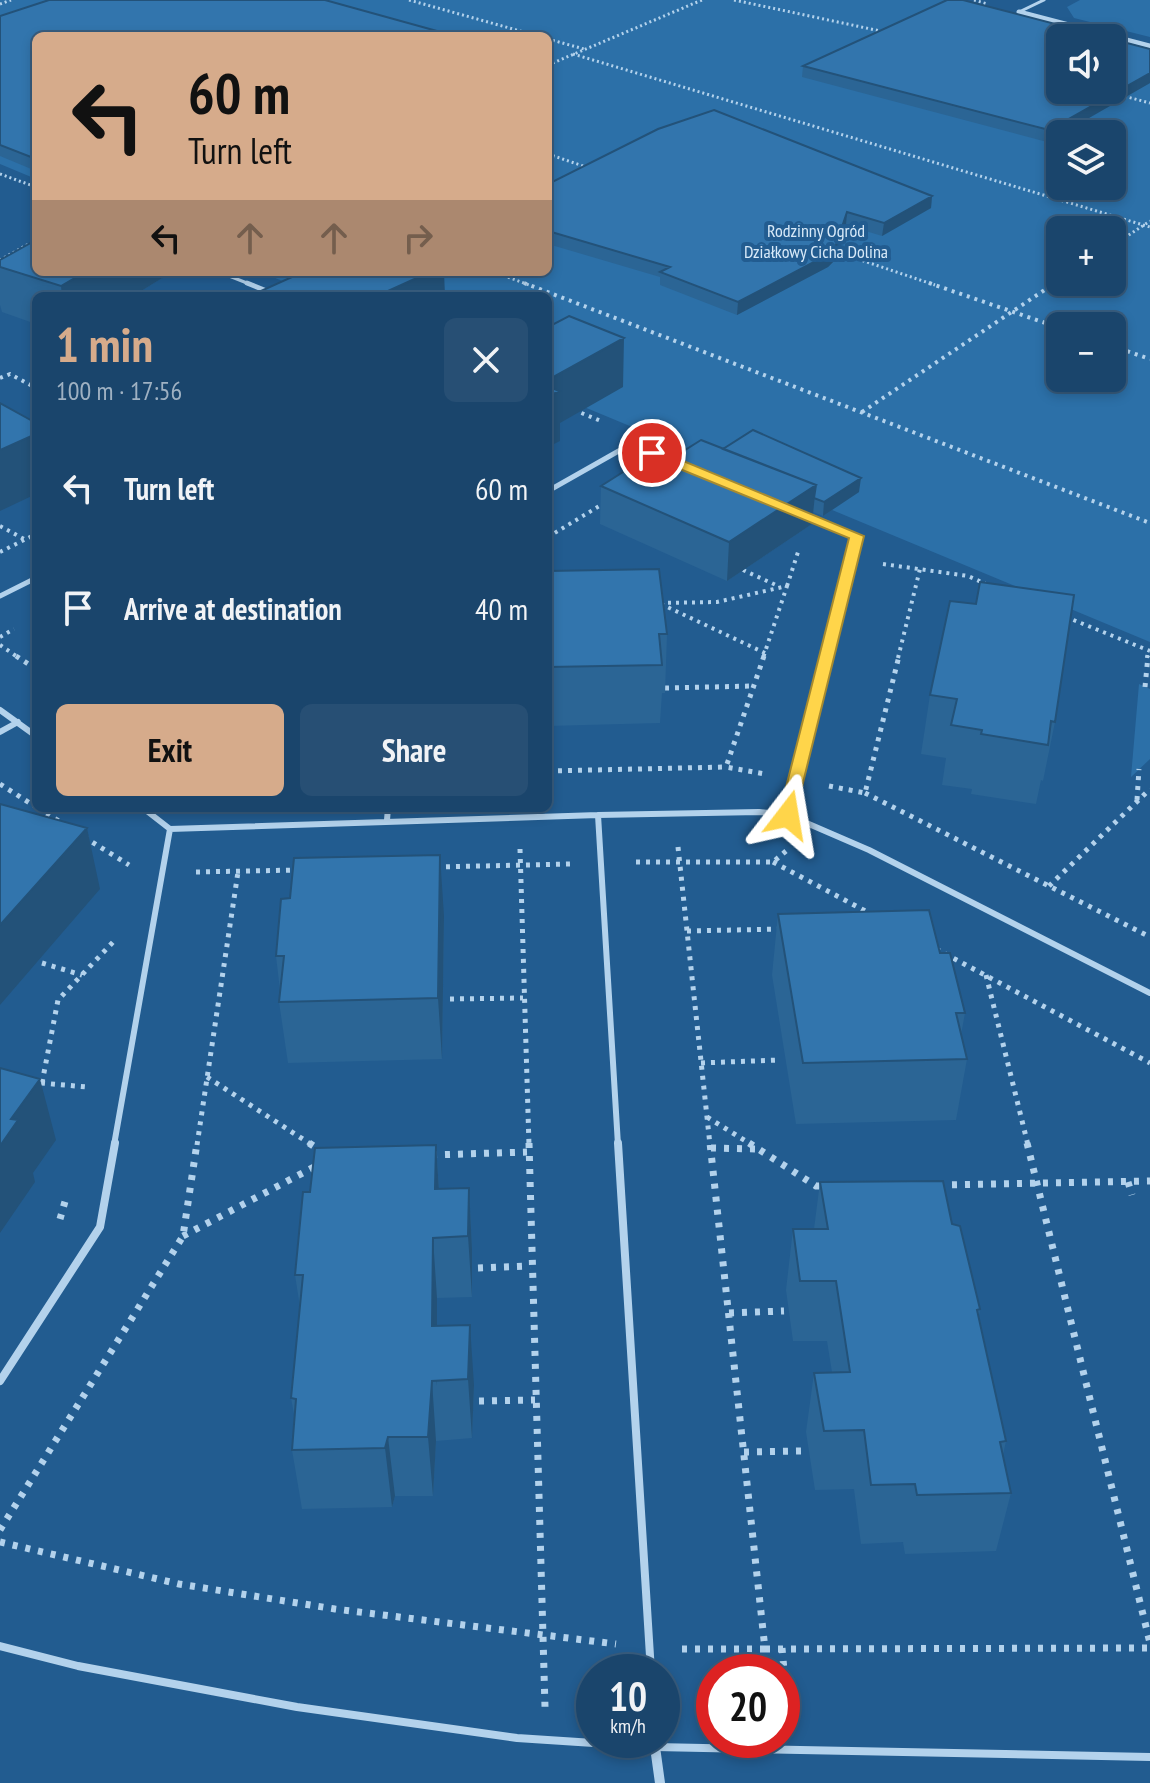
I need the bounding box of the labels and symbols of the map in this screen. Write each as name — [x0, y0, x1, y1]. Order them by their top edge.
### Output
park label: Rodzinny Ogród Działkowy Cicha Dolina — [744, 219, 888, 263]
pin — [618, 419, 686, 487]
position arrow — [746, 773, 830, 857]
speed limit sign: 20 — [696, 1654, 800, 1758]

